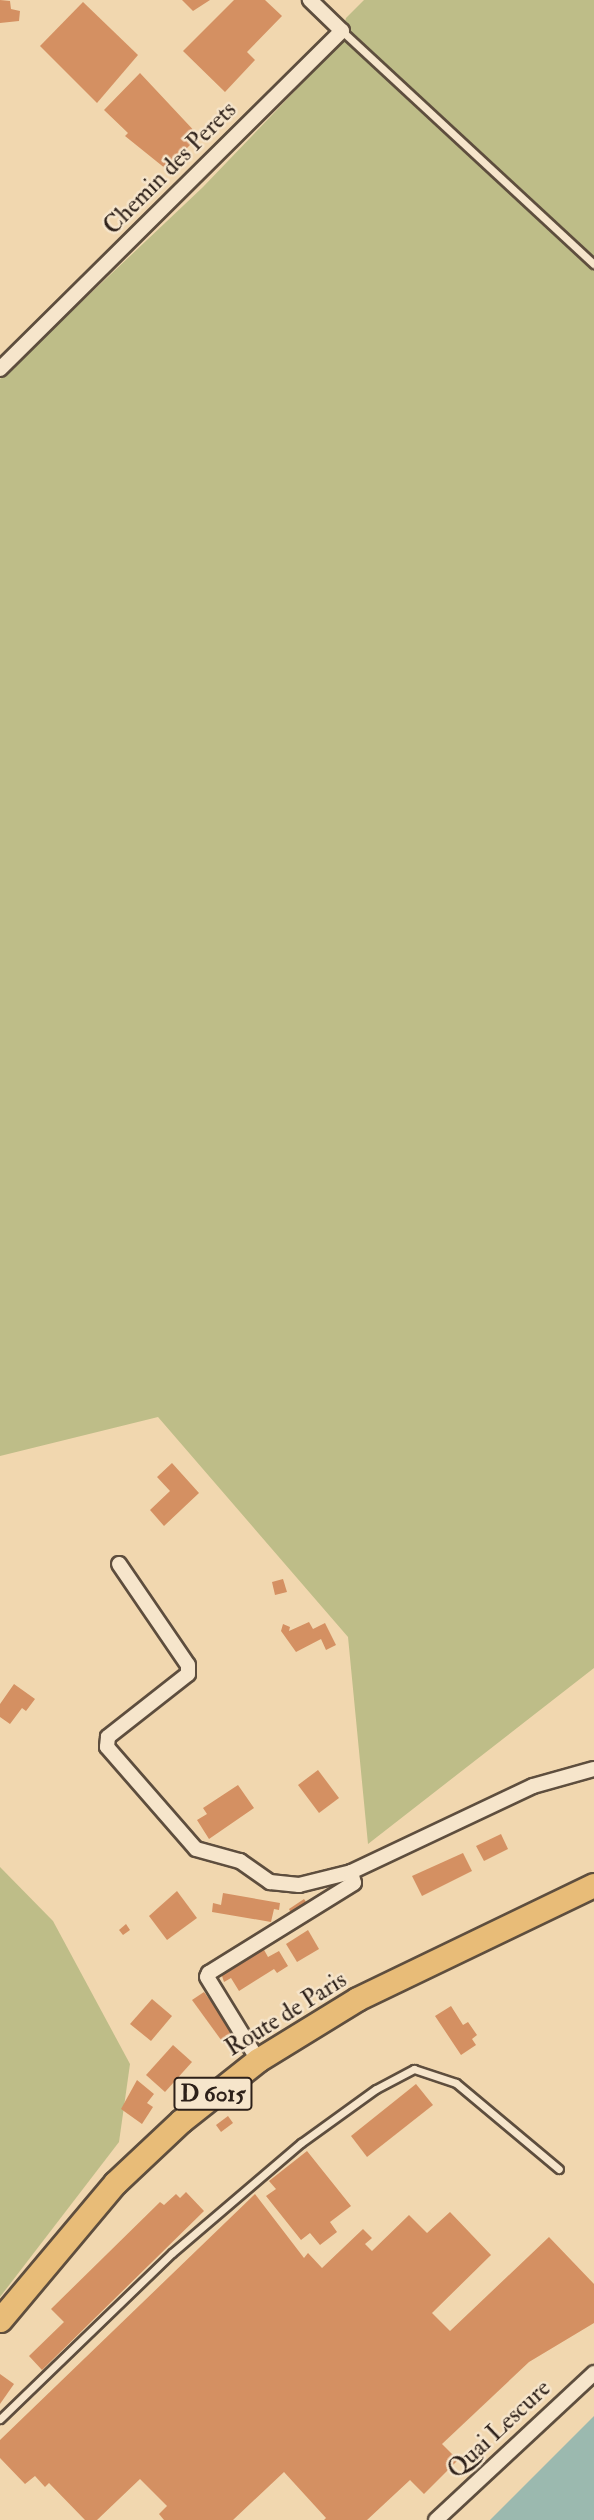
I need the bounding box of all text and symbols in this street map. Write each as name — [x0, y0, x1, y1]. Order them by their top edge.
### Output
street label: Chemin des Perets — [98, 96, 242, 240]
street label: Route de Paris — [220, 1965, 352, 2063]
road number: D 6015 — [173, 2074, 253, 2114]
street label: Quai Lescure — [441, 2374, 557, 2484]

